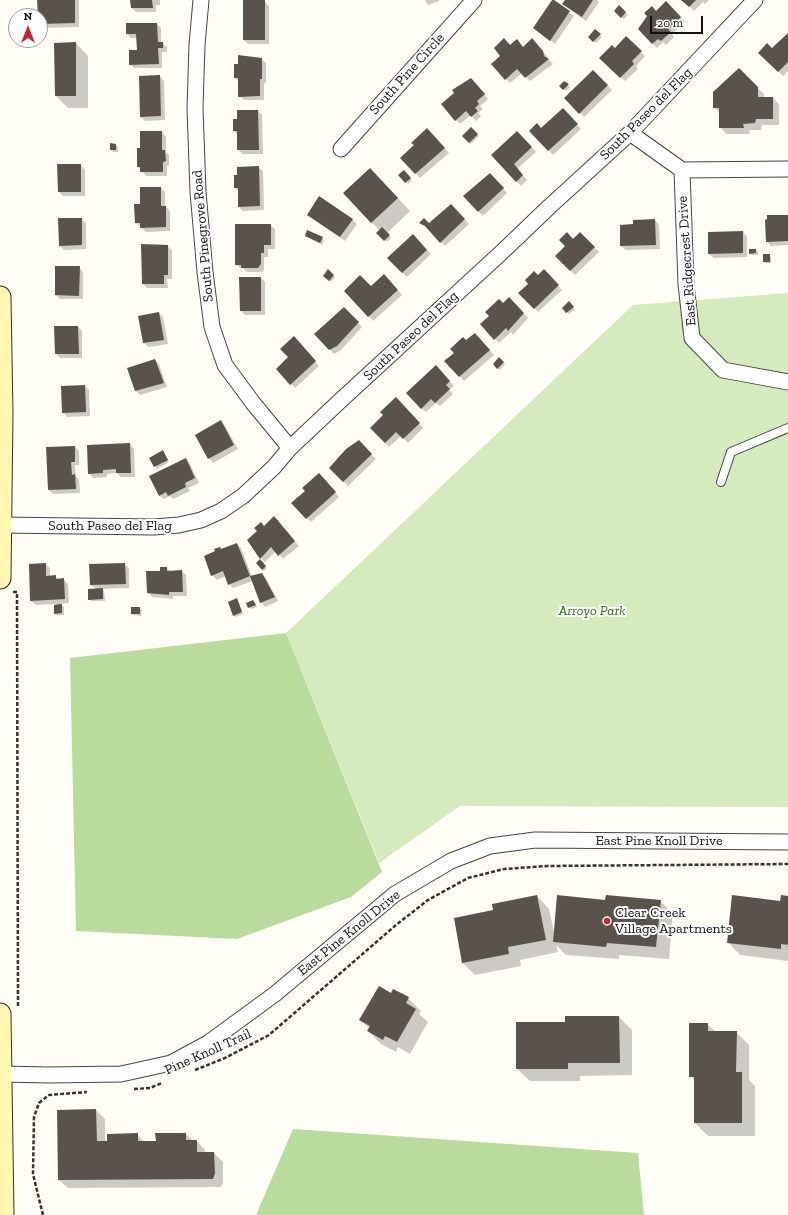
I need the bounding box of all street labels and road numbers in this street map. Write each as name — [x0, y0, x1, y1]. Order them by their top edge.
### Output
street label: South Pine Circle — [366, 30, 448, 118]
street label: South Paseo del Flag — [596, 64, 696, 164]
street label: South Pinegrove Road — [189, 169, 217, 303]
street label: East Ridgecrest Drive — [674, 195, 700, 327]
street label: South Paseo del Flag — [360, 288, 462, 384]
street label: South Paseo del Flag — [48, 518, 172, 534]
street label: East Pine Knoll Drive — [595, 833, 723, 849]
street label: East Pine Knoll Drive — [294, 887, 404, 979]
street label: Pine Knoll Trail — [162, 1025, 254, 1079]

